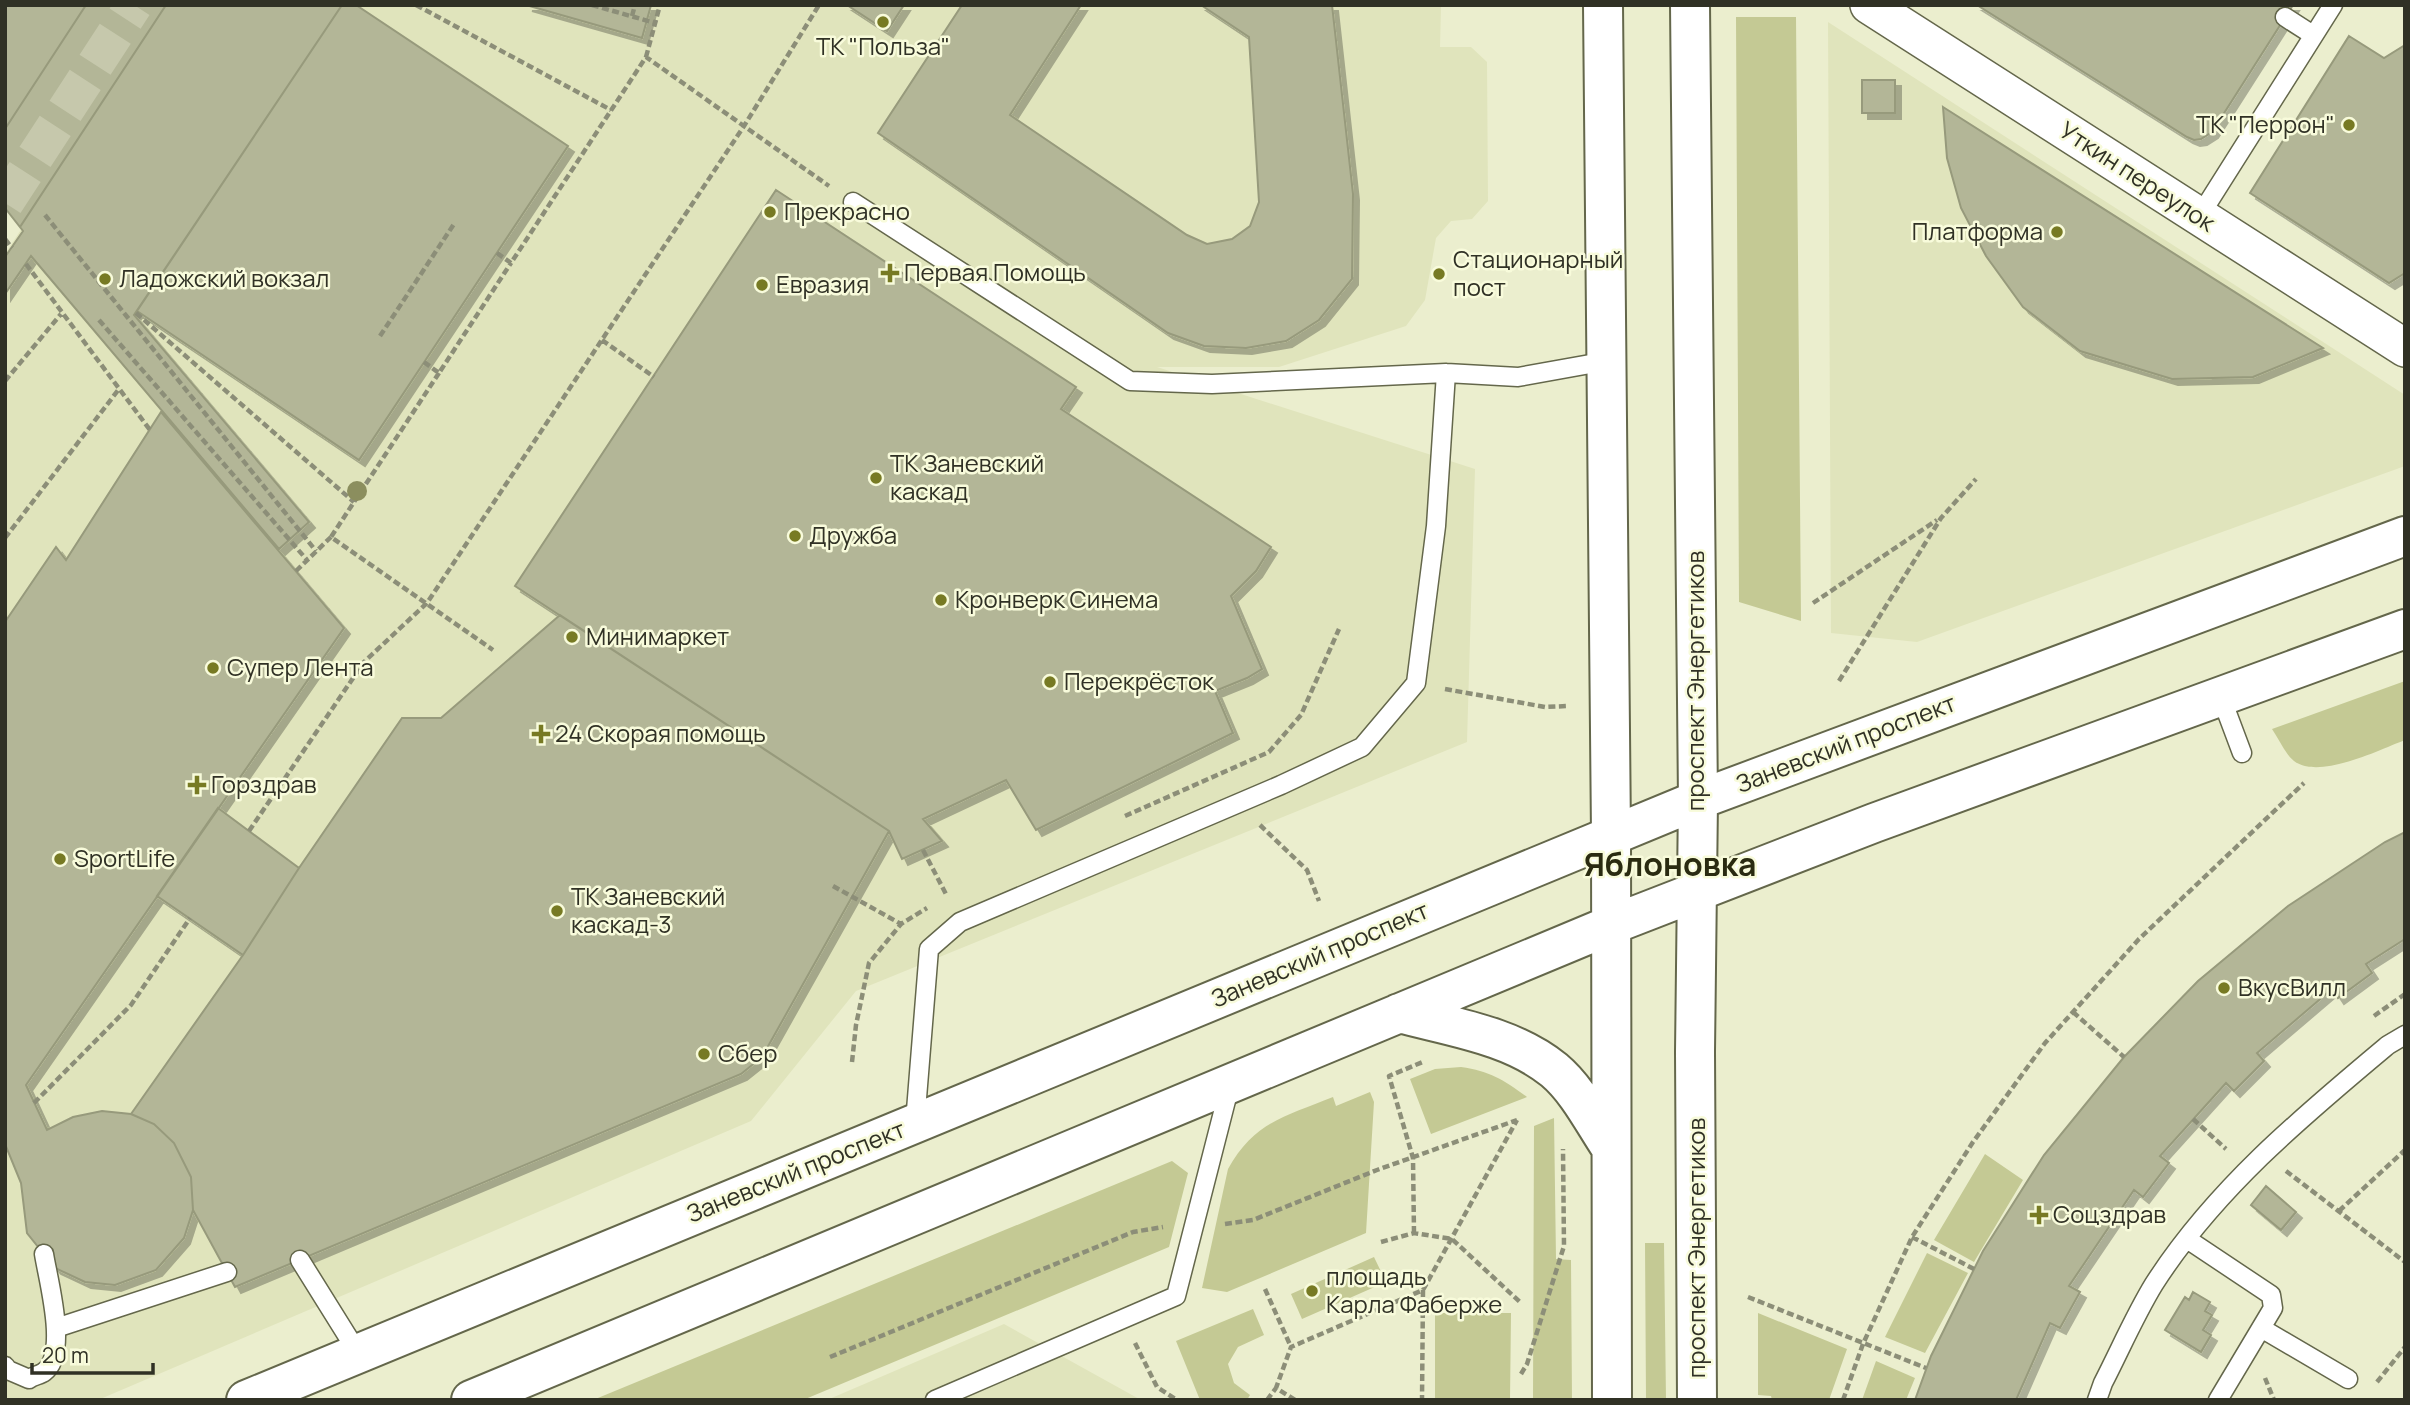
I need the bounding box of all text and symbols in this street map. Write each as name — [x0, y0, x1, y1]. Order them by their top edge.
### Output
marker: ТК "Польза" — [875, 14, 891, 30]
place label: ТК "Польза" — [816, 29, 950, 62]
place label: ТК "Перрон" — [2196, 107, 2335, 140]
street label: Уткин переулок — [2054, 113, 2223, 239]
marker: ТК "Перрон" — [2341, 117, 2357, 133]
place label: Прекрасно — [784, 194, 910, 227]
marker: Прекрасно — [762, 204, 778, 220]
place label: Платформа — [1912, 214, 2043, 247]
marker: Платформа — [2049, 224, 2065, 240]
place label: Стационарный пост — [1453, 242, 1624, 303]
place label: Первая Помощь — [904, 255, 1086, 288]
place label: Ладожский вокзал — [119, 261, 329, 294]
marker: Первая Помощь — [882, 265, 898, 281]
marker: Стационарный пост — [1431, 266, 1447, 282]
place label: Евразия — [776, 267, 869, 300]
marker: Ладожский вокзал — [97, 271, 113, 287]
marker: Евразия — [754, 277, 770, 293]
place label: ТК Заневский каскад — [890, 446, 1044, 507]
marker: ТК Заневский каскад — [868, 470, 884, 486]
place label: Дружба — [809, 518, 897, 551]
marker: Дружба — [787, 528, 803, 544]
street label: проспект Энергетиков — [1678, 550, 1711, 811]
place label: Кронверк Синема — [955, 582, 1158, 615]
marker: Кронверк Синема — [933, 592, 949, 608]
place label: Минимаркет — [586, 619, 729, 652]
marker: Минимаркет — [564, 629, 580, 645]
place label: Супер Лента — [227, 650, 374, 683]
marker: Супер Лента — [205, 660, 221, 676]
place label: Перекрёсток — [1064, 664, 1215, 697]
marker: Перекрёсток — [1042, 674, 1058, 690]
street label: Заневский проспект — [1731, 685, 1960, 800]
place label: 24 Скорая помощь — [555, 716, 766, 749]
marker: 24 Скорая помощь — [533, 726, 549, 742]
place label: Горздрав — [211, 767, 317, 800]
marker: Горздрав — [189, 777, 205, 793]
place label: SportLife — [74, 841, 175, 874]
district label: Яблоновка — [1584, 842, 1756, 886]
marker: SportLife — [52, 851, 68, 867]
place label: ТК Заневский каскад-3 — [571, 879, 725, 940]
street label: Заневский проспект — [1206, 893, 1433, 1014]
marker: ТК Заневский каскад-3 — [549, 903, 565, 919]
place label: ВкусВилл — [2238, 970, 2346, 1003]
marker: ВкусВилл — [2216, 980, 2232, 996]
place label: Сбер — [718, 1036, 777, 1069]
marker: Сбер — [696, 1046, 712, 1062]
street label: Заневский проспект — [681, 1112, 910, 1230]
street label: проспект Энергетиков — [1679, 1117, 1712, 1378]
place label: Соцздрав — [2053, 1197, 2166, 1230]
marker: Соцздрав — [2031, 1207, 2047, 1223]
place label: площадь Карла Фаберже — [1326, 1259, 1502, 1320]
marker: площадь Карла Фаберже — [1304, 1283, 1320, 1299]
scale bar — [32, 1332, 152, 1376]
text: 20 m — [42, 1341, 89, 1369]

